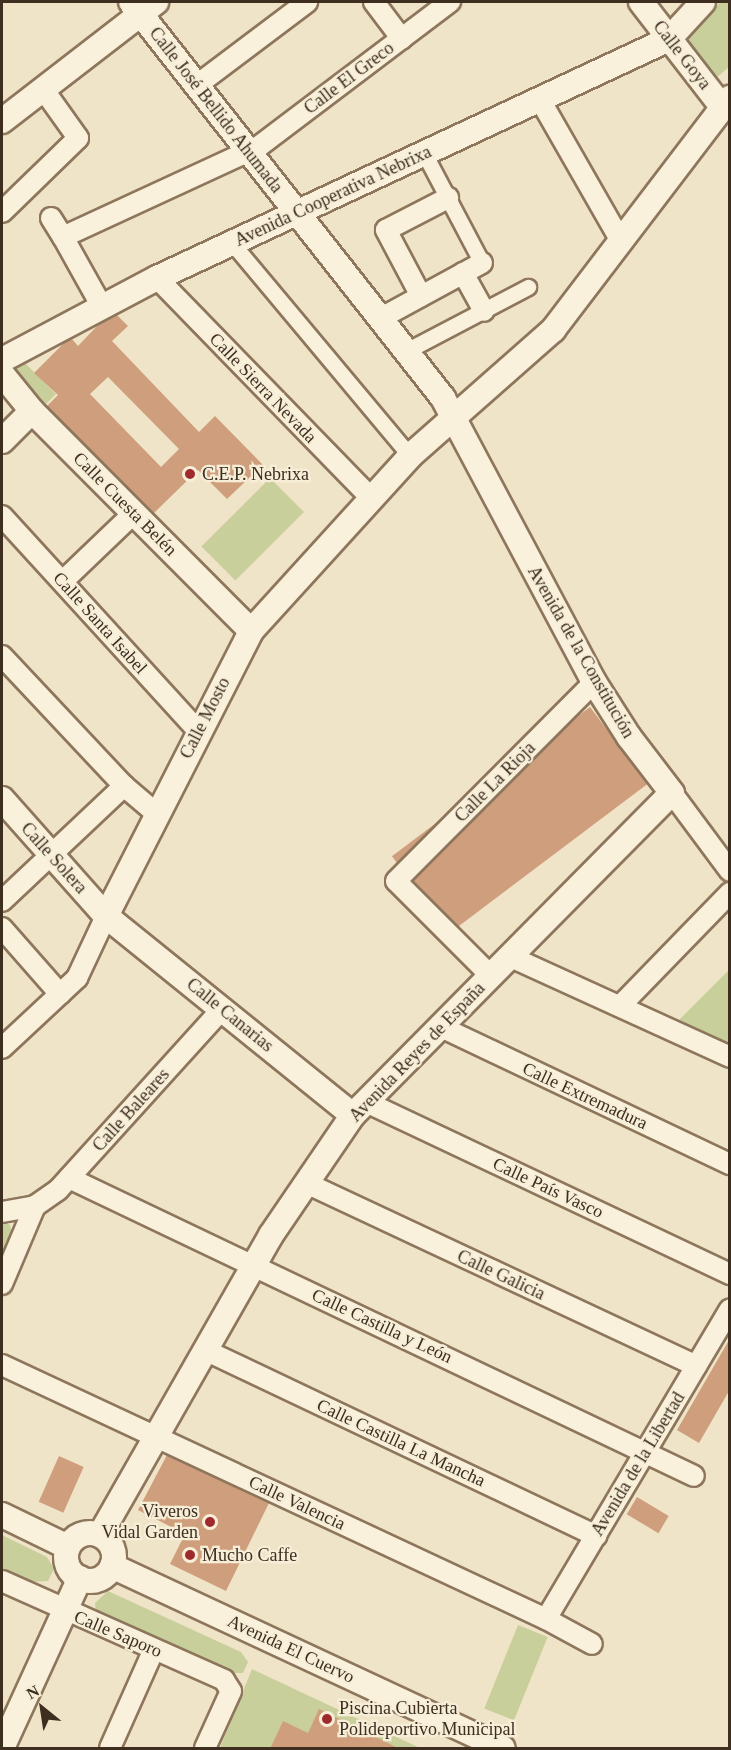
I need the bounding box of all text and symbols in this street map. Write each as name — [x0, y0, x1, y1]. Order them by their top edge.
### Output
street label: Calle Goya — [648, 16, 716, 94]
street label: Calle José Bellido Ahumada — [144, 22, 288, 198]
street label: Calle El Greco — [300, 37, 398, 119]
street label: Avenida Cooperativa Nebrixa — [231, 141, 435, 251]
street label: Calle Sierra Nevada — [205, 328, 321, 448]
street label: Calle Cuesta Belén — [69, 448, 181, 560]
place label: C.E.P. Nebrixa — [202, 463, 309, 485]
marker: C.E.P. Nebrixa — [183, 467, 197, 481]
street label: Avenida de la Constitución — [523, 562, 639, 742]
street label: Calle Santa Isabel — [48, 567, 152, 679]
street label: Calle Mosto — [175, 674, 235, 762]
street label: Calle La Rioja — [450, 737, 540, 827]
street label: Calle Solera — [16, 818, 92, 898]
street label: Calle Canarias — [182, 973, 278, 1057]
street label: Avenida Reyes de España — [345, 978, 489, 1126]
street label: Calle Extremadura — [519, 1058, 651, 1134]
street label: Calle Baleares — [88, 1064, 174, 1156]
street label: Calle País Vasco — [489, 1153, 607, 1223]
street label: Calle Galicia — [454, 1245, 548, 1305]
street label: Calle Castilla y León — [308, 1284, 456, 1368]
street label: Avenida de la Libertad — [586, 1388, 690, 1540]
street label: Calle Castilla La Mancha — [313, 1394, 489, 1492]
street label: Calle Valencia — [245, 1471, 349, 1535]
place label: Viveros Vidal Garden — [102, 1501, 198, 1544]
marker: Viveros Vidal Garden — [203, 1515, 217, 1529]
place label: Mucho Caffe — [202, 1544, 297, 1566]
marker: Mucho Caffe — [183, 1548, 197, 1562]
street label: Calle Saporo — [71, 1606, 165, 1662]
street label: Avenida El Cuervo — [224, 1610, 358, 1688]
north arrow — [12, 1678, 72, 1738]
text: N — [23, 1682, 42, 1702]
place label: Piscina Cubierta Polideportivo Municipal — [339, 1698, 515, 1740]
marker: Piscina Cubierta Polideportivo Municipal — [320, 1712, 334, 1726]

